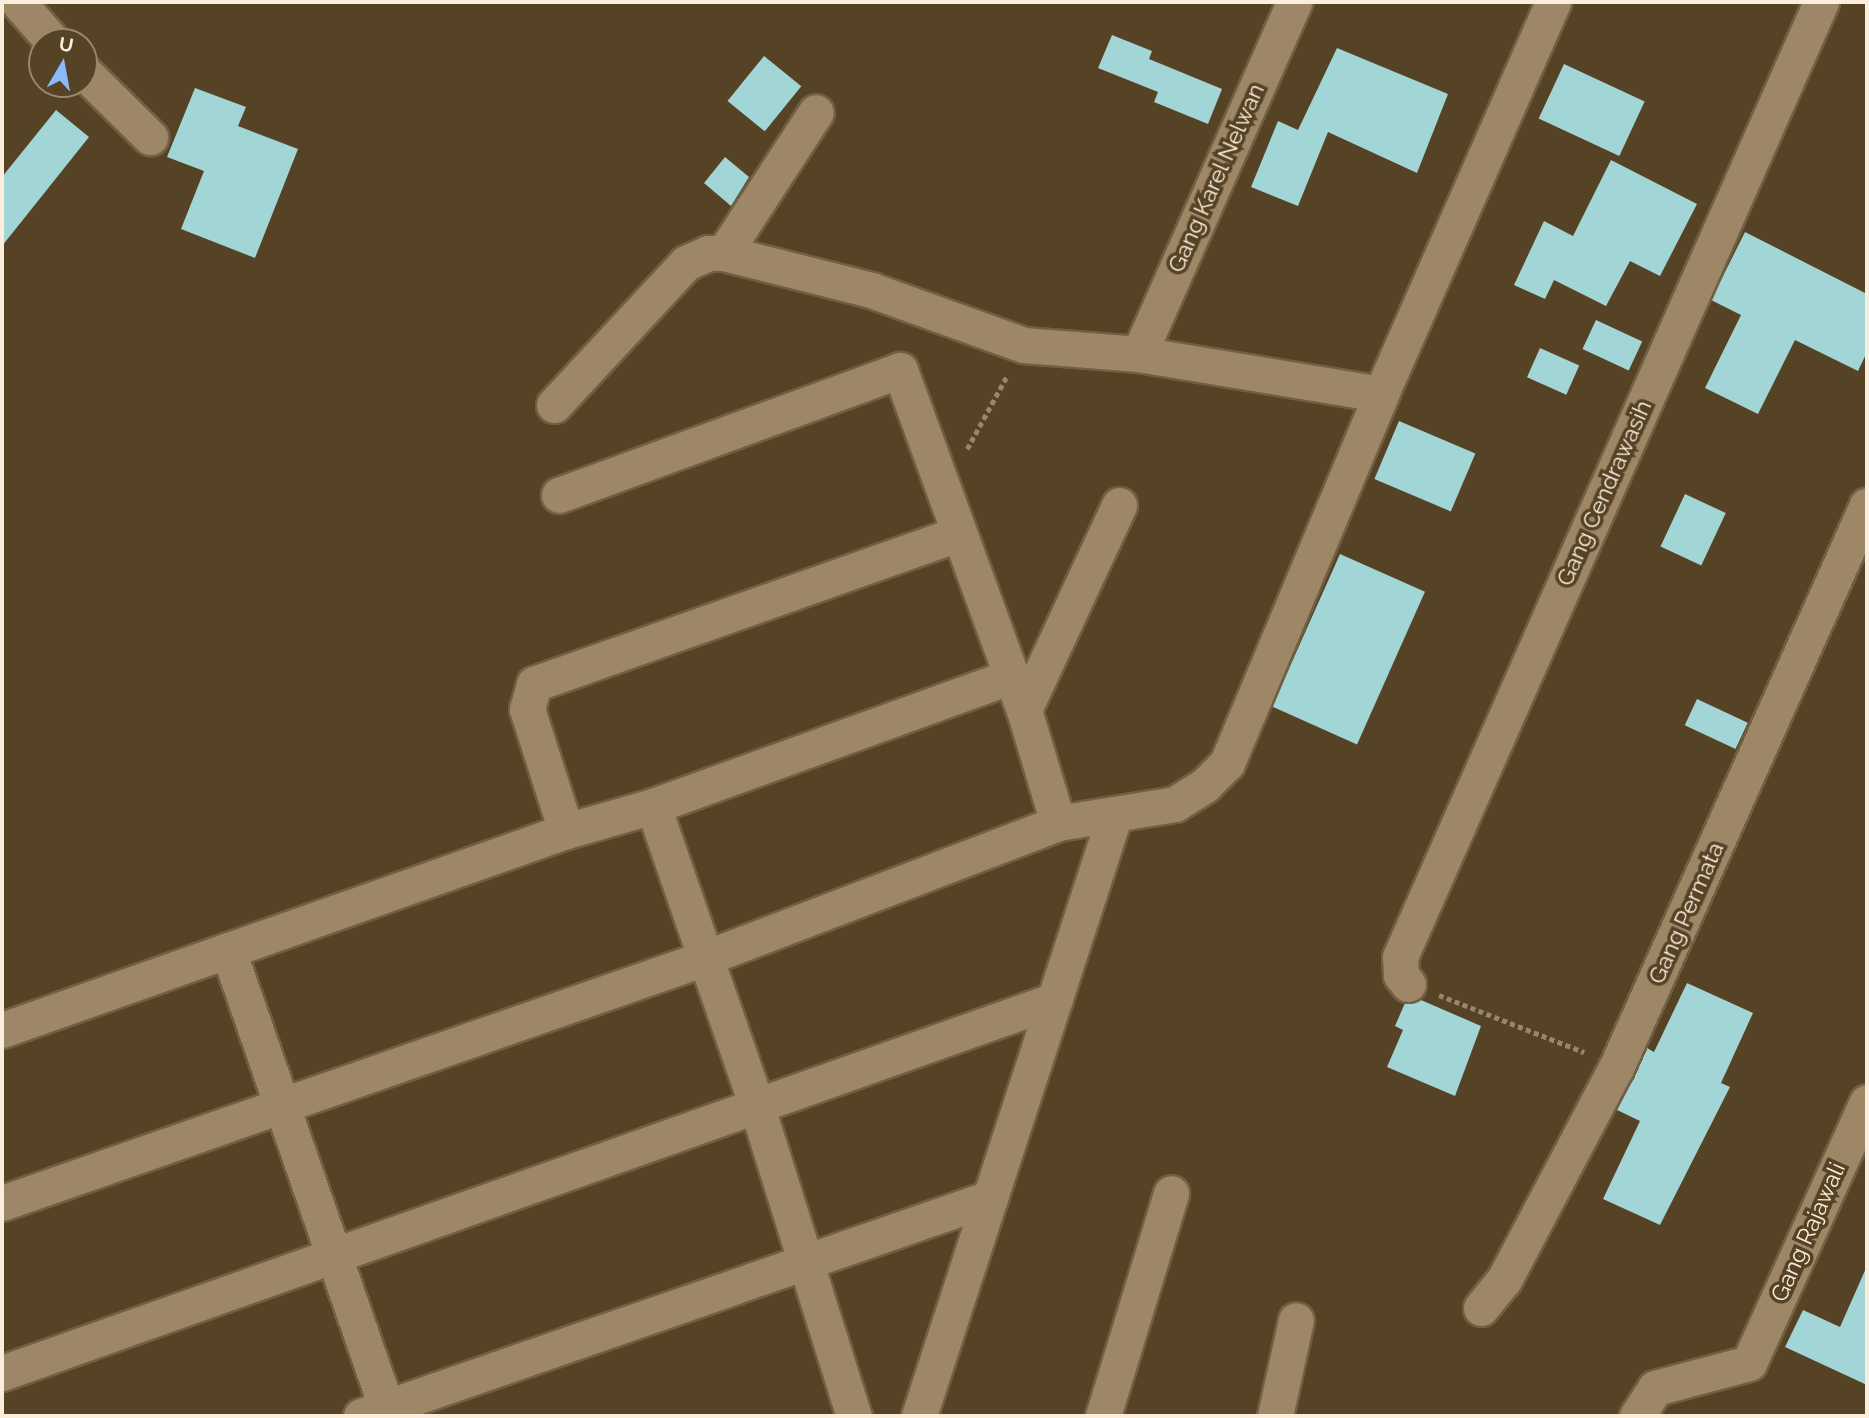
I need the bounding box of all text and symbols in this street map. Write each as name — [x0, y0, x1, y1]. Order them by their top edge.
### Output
north arrow — [28, 28, 98, 98]
text: U — [57, 32, 75, 56]
street label: Gang Karel Nelwan — [1162, 79, 1270, 277]
street label: Gang Cendrawasih — [1551, 396, 1657, 590]
street label: Gang Permata — [1642, 838, 1730, 988]
street label: Gang Rajawali — [1765, 1158, 1851, 1306]

